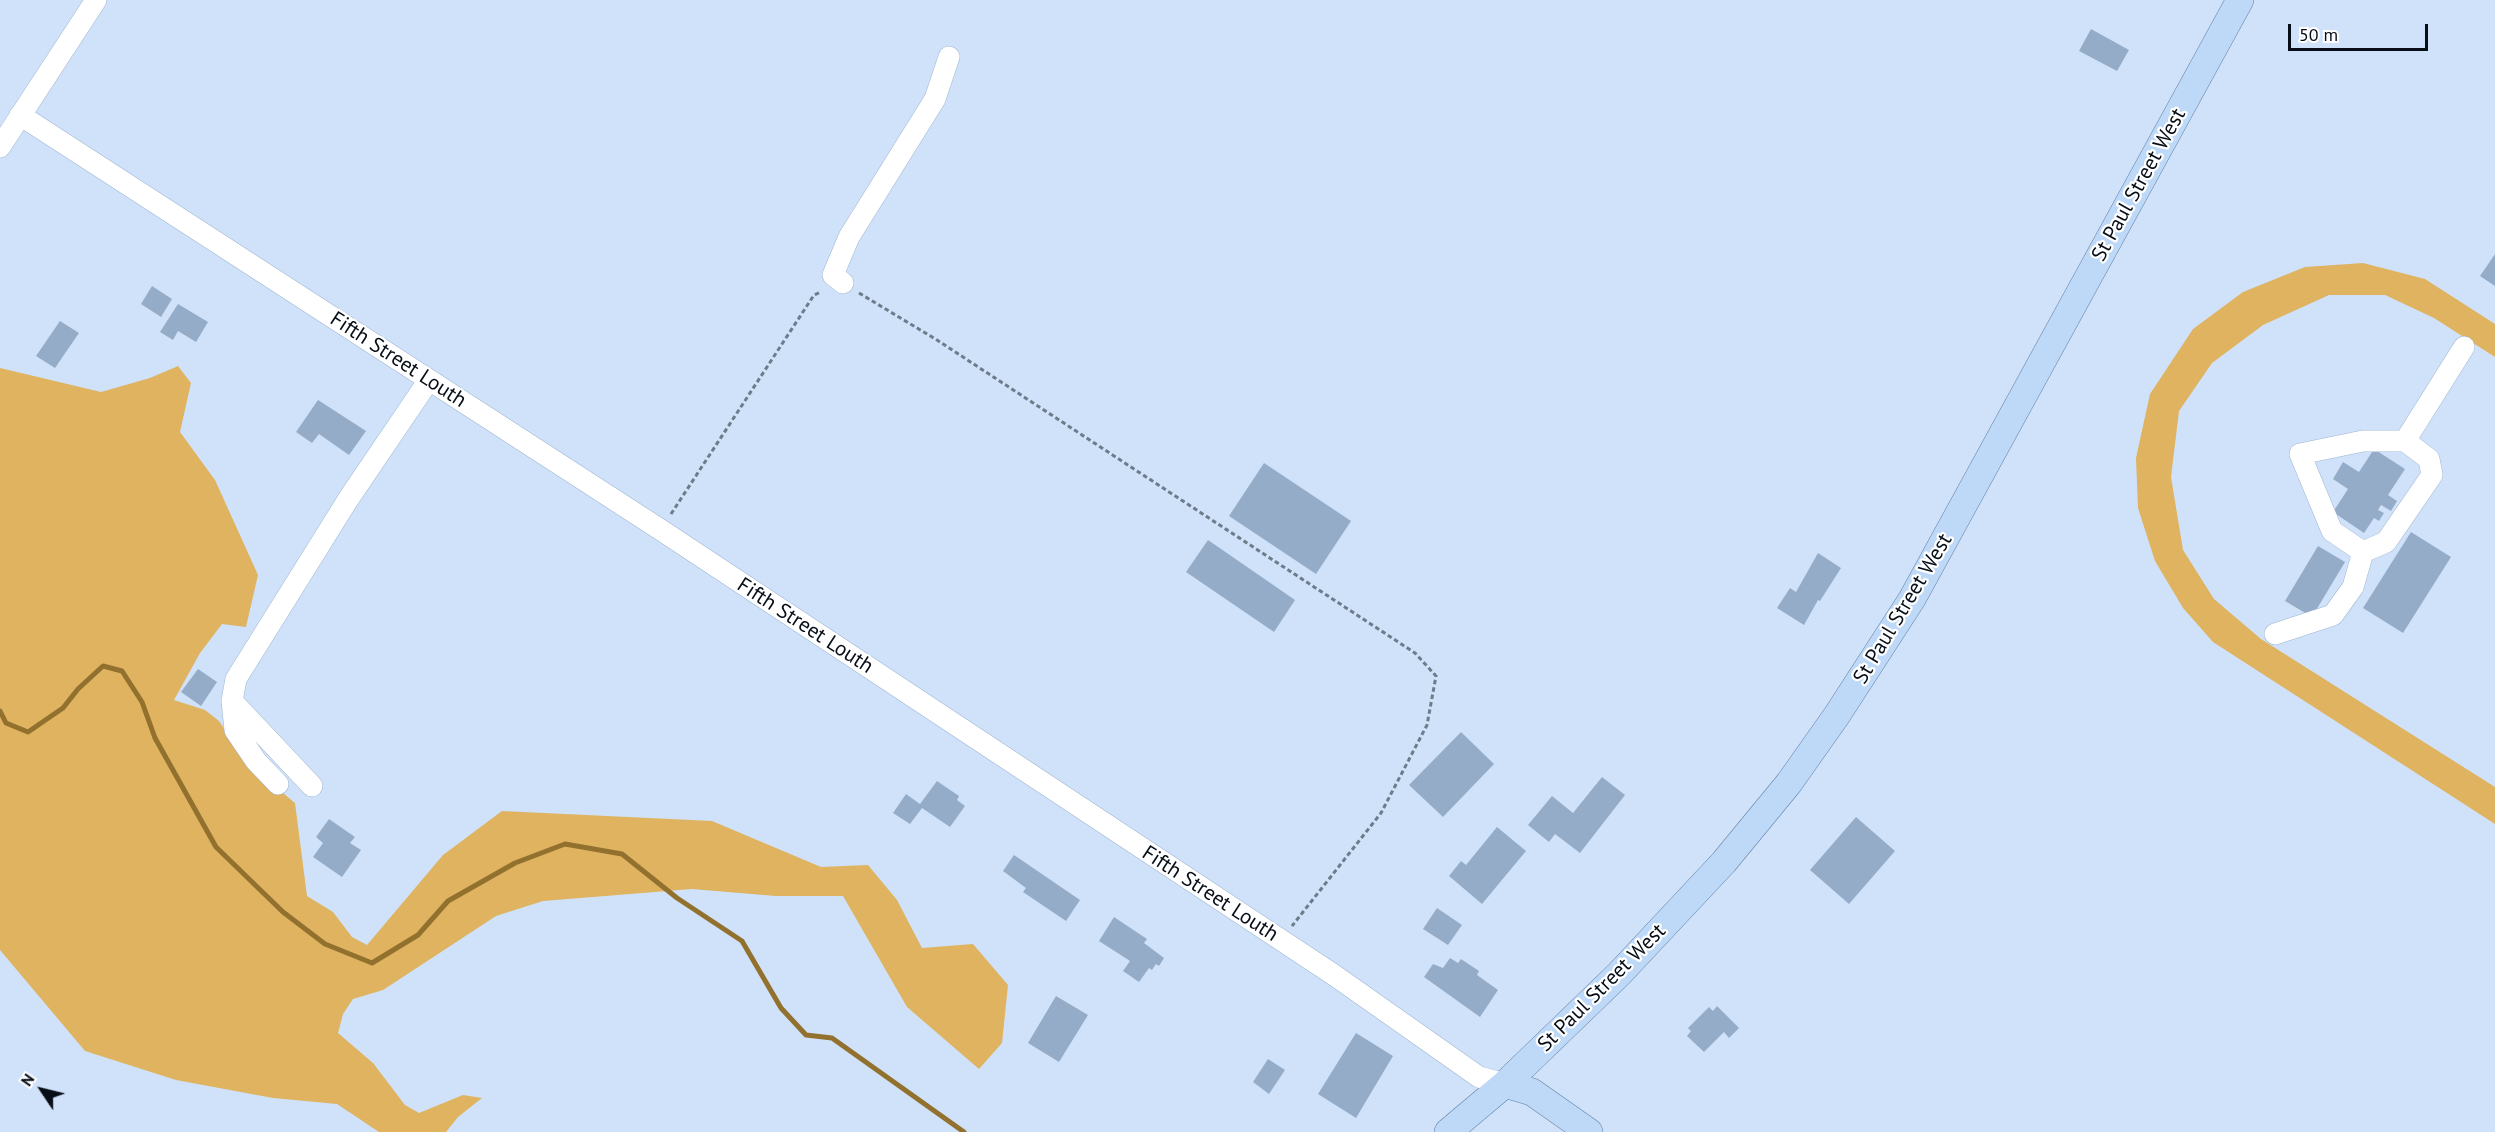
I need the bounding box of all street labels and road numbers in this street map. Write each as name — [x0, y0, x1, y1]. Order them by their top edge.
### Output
street label: St Paul Street West — [2087, 104, 2191, 266]
street label: Fifth Street Louth — [325, 307, 471, 413]
street label: St Paul Street West — [1848, 529, 1958, 689]
street label: Fifth Street Louth — [732, 573, 878, 679]
street label: Fifth Street Louth — [1137, 841, 1283, 947]
street label: St Paul Street West — [1533, 919, 1671, 1057]

